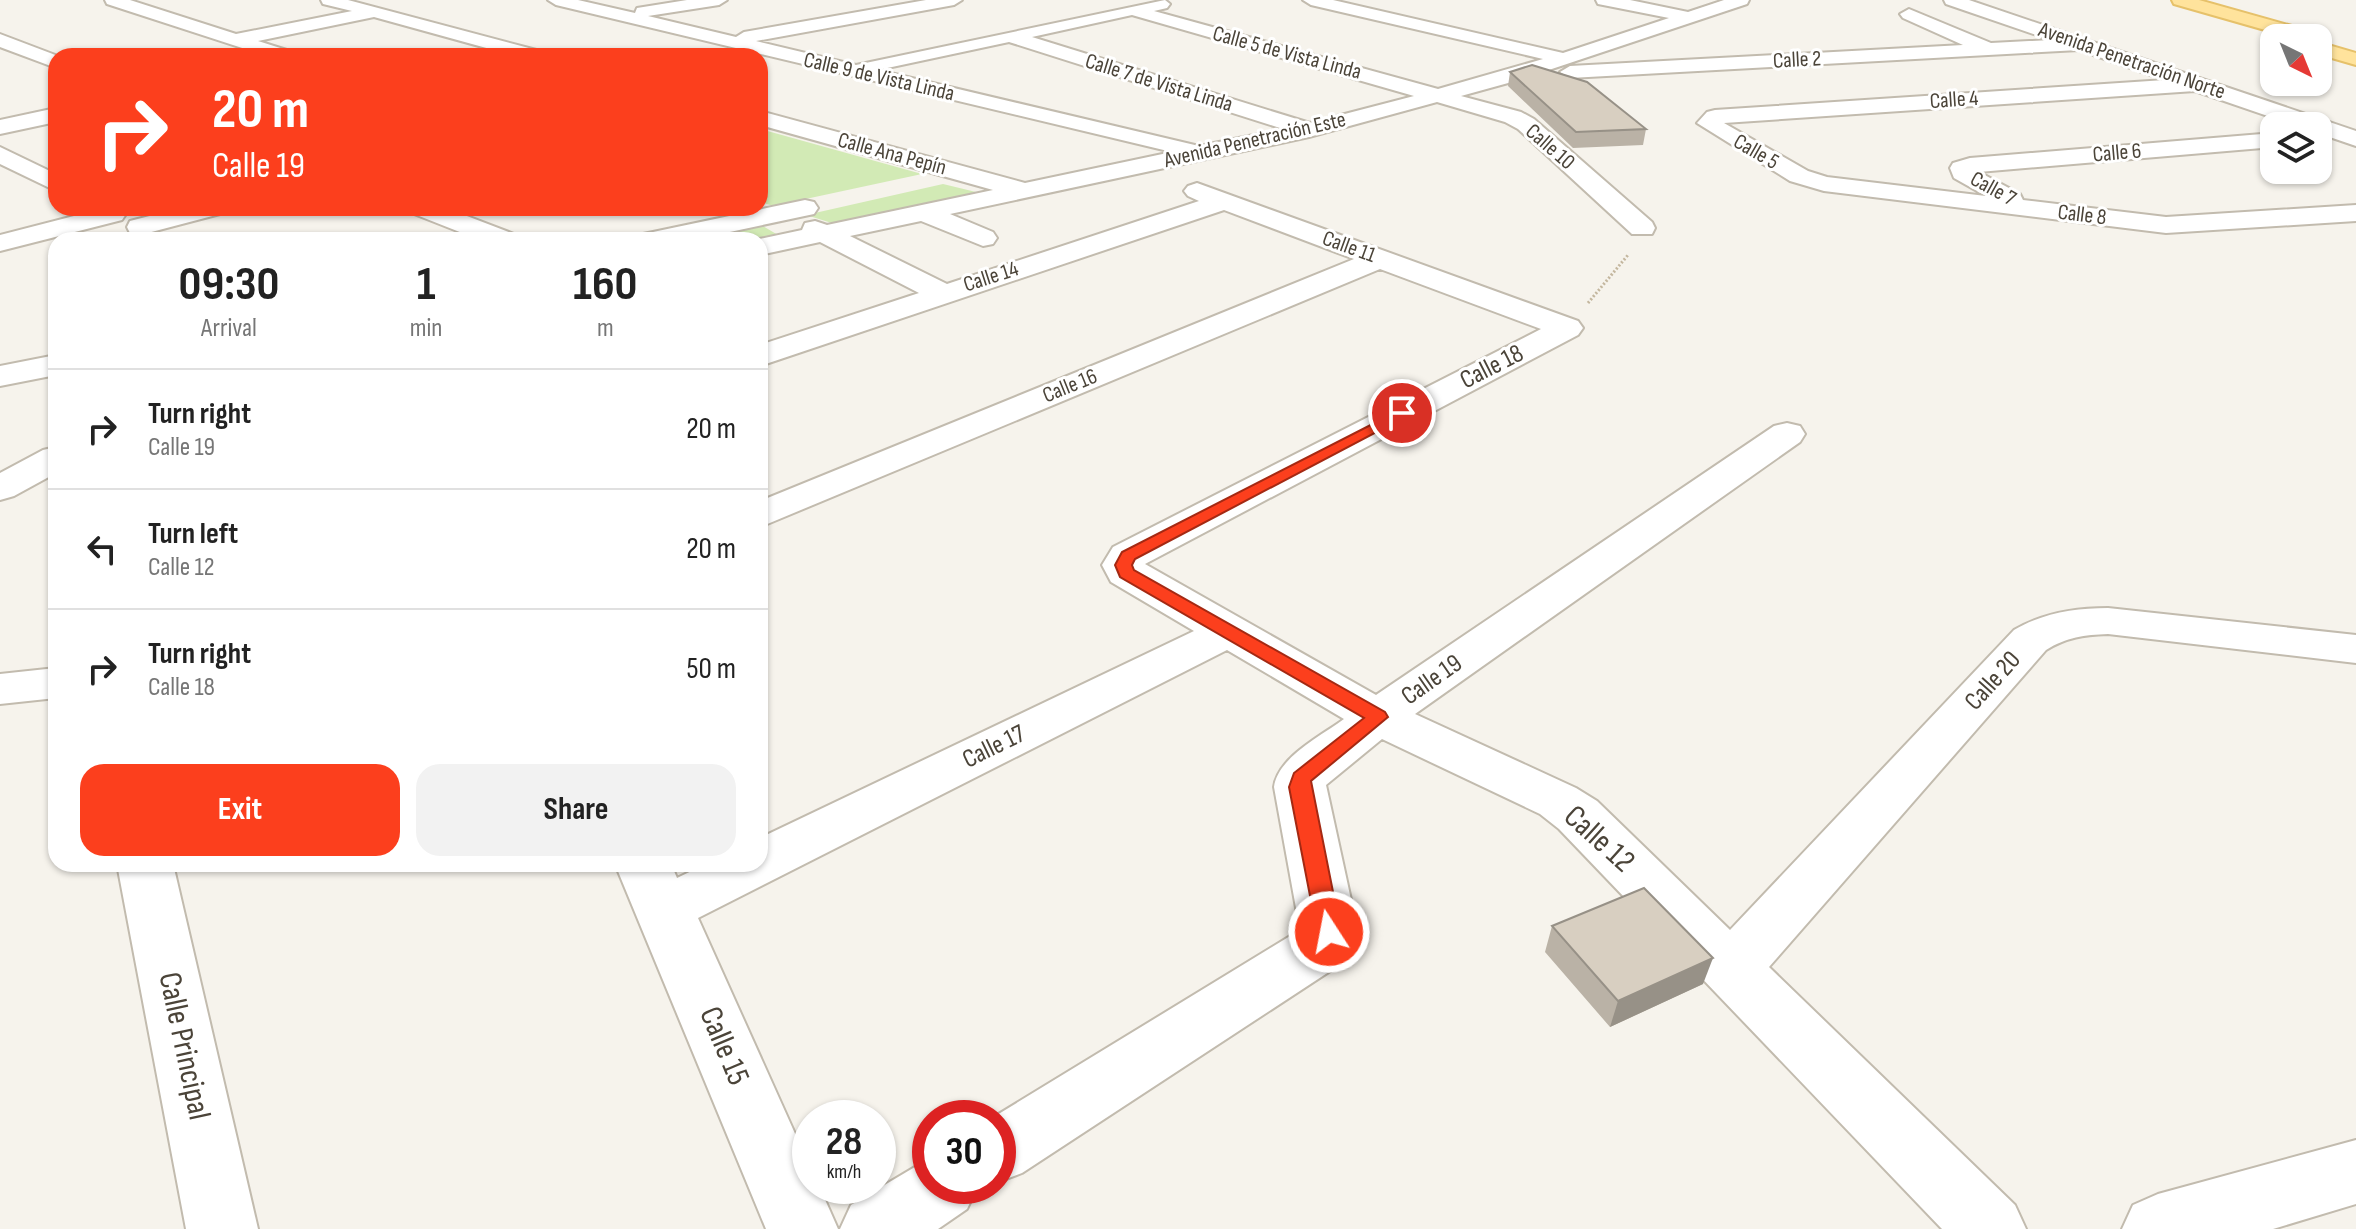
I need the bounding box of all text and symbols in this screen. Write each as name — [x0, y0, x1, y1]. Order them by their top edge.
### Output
street label: Avenida Penetración Norte — [2034, 16, 2229, 106]
street label: Calle 5 de Vista Linda — [1210, 20, 1364, 86]
north arrow — [2260, 24, 2332, 96]
map controls — [2260, 24, 2332, 184]
street label: Calle 2 — [1772, 45, 1822, 75]
street label: Calle 9 de Vista Linda — [801, 47, 957, 107]
street label: Calle 7 de Vista Linda — [1082, 48, 1236, 118]
text: 20 m — [212, 77, 309, 144]
icon: right — [80, 80, 184, 184]
street label: Calle 4 — [1929, 85, 1979, 115]
street label: Avenida Penetración Este — [1161, 106, 1349, 174]
button: layers — [2260, 112, 2332, 184]
street label: Calle 10 — [1520, 118, 1580, 176]
street label: Calle Ana Pepín — [835, 127, 949, 181]
street label: Calle 5 — [1728, 128, 1784, 176]
street label: Calle 6 — [2091, 137, 2143, 169]
text: Calle 19 — [212, 145, 305, 188]
street label: Calle 7 — [1965, 166, 2021, 213]
street label: Calle 8 — [2056, 199, 2108, 231]
street label: Calle 11 — [1319, 225, 1380, 269]
street label: Calle 14 — [960, 255, 1022, 299]
text: 09:30 — [179, 256, 279, 313]
text: 1 — [417, 256, 436, 313]
text: 160 — [573, 256, 637, 313]
text: Arrival — [201, 313, 257, 344]
text: min — [410, 313, 443, 344]
text: m — [597, 313, 614, 344]
street label: Calle 18 — [1455, 338, 1529, 396]
street label: Calle 16 — [1039, 363, 1101, 409]
pin — [1368, 379, 1436, 447]
icon: arrive — [1380, 391, 1424, 435]
text: Turn right — [148, 396, 251, 432]
icon: right — [80, 407, 124, 451]
text: 20 m — [686, 411, 736, 447]
text: Calle 19 — [148, 432, 215, 463]
text: Turn left — [148, 516, 238, 552]
icon: left — [80, 527, 124, 571]
text: 20 m — [686, 531, 736, 567]
text: Calle 12 — [148, 552, 215, 583]
text: Turn right — [148, 636, 251, 672]
street label: Calle 20 — [1958, 645, 2028, 717]
icon: right — [80, 647, 124, 691]
street label: Calle 19 — [1396, 648, 1468, 712]
text: 50 m — [687, 651, 736, 687]
text: Calle 18 — [148, 672, 215, 703]
street label: Calle 17 — [958, 718, 1031, 775]
button: Exit — [80, 764, 400, 856]
button: Share — [416, 764, 736, 856]
street label: Calle 12 — [1556, 797, 1642, 881]
position arrow — [1287, 890, 1371, 974]
street label: Calle Principal — [149, 969, 219, 1123]
street label: Calle 15 — [690, 1001, 758, 1091]
speed limit sign: 30 — [912, 1100, 1016, 1204]
text: 28 — [826, 1118, 862, 1166]
text: km/h — [827, 1160, 861, 1184]

